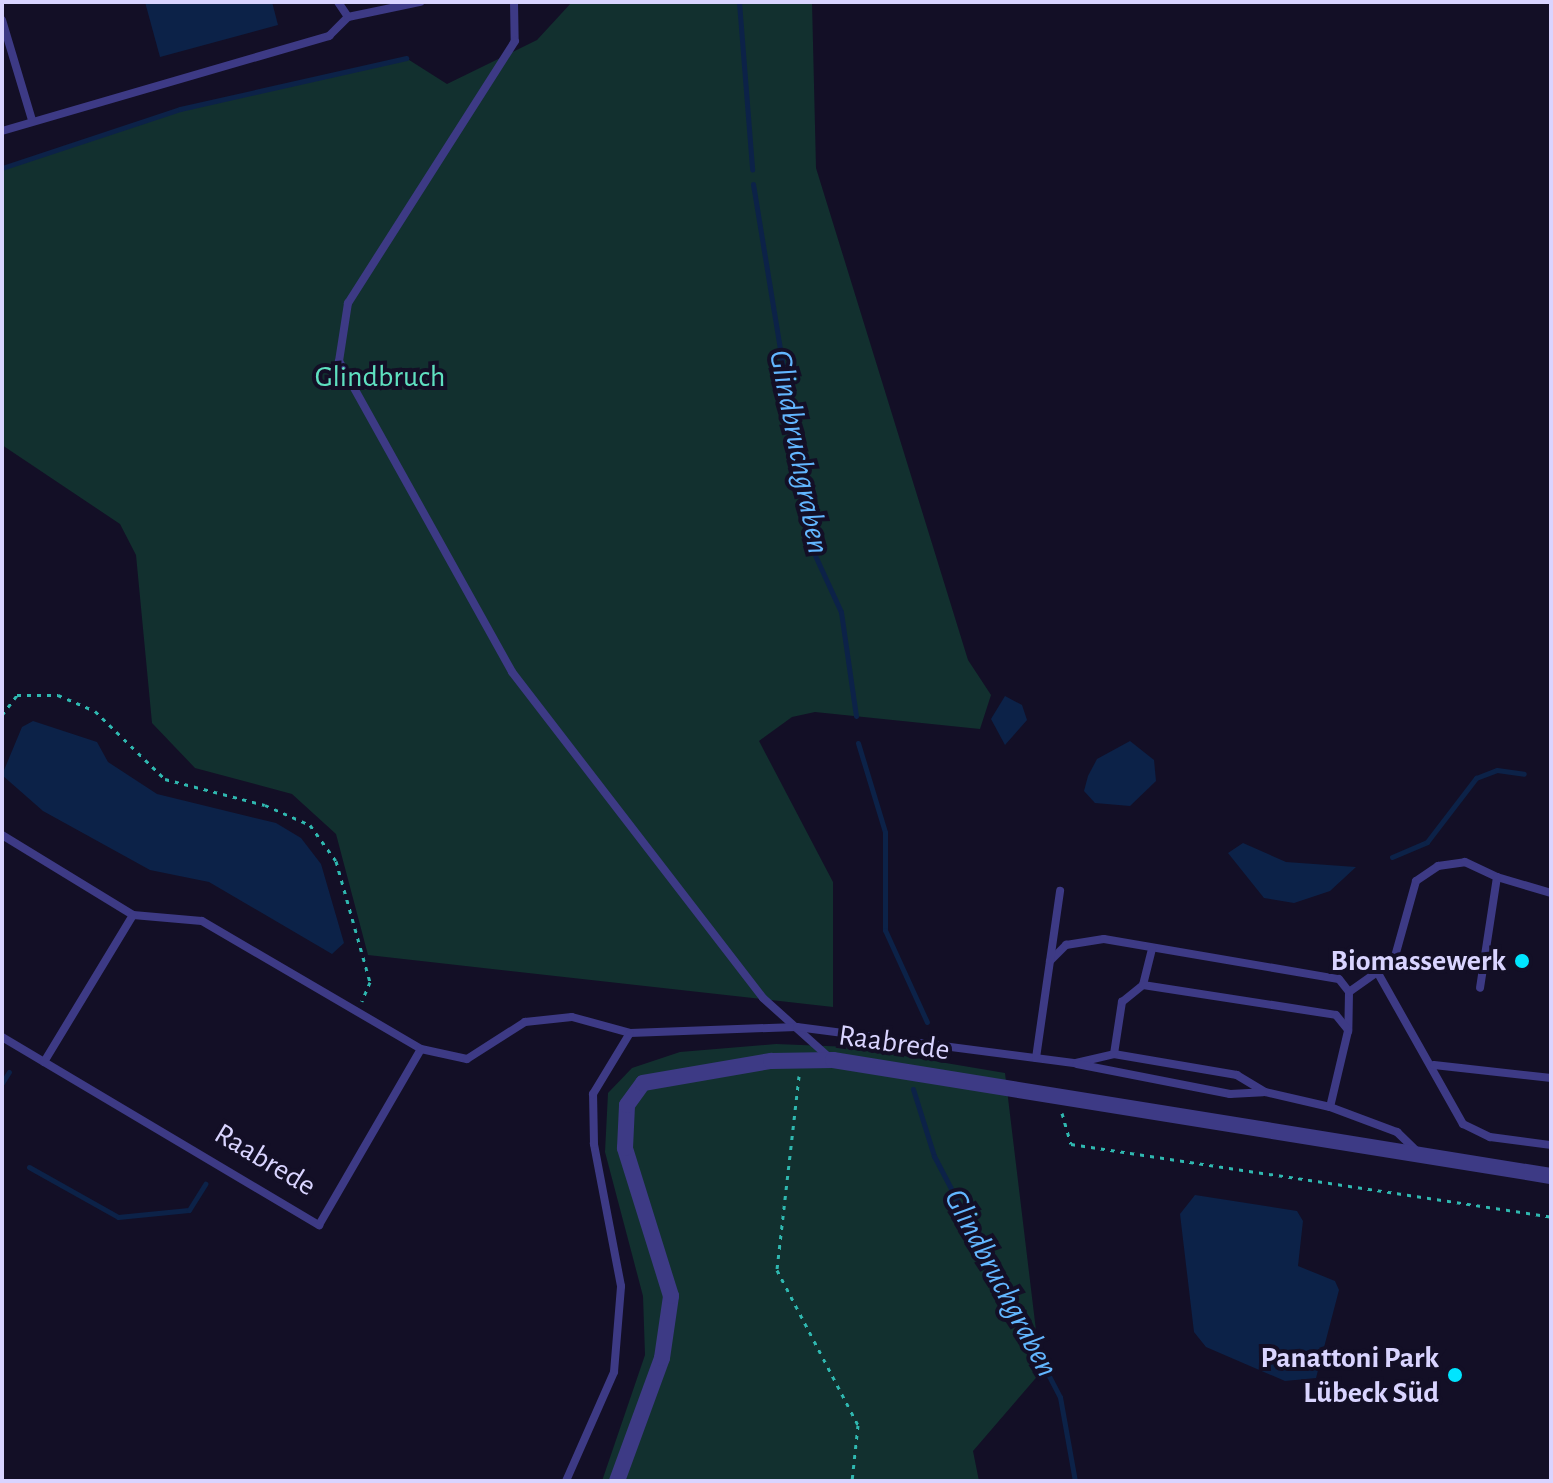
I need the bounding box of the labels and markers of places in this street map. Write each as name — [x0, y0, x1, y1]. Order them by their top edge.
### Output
place label: Biomassewerk — [1331, 943, 1506, 979]
marker: Biomassewerk — [1513, 952, 1531, 970]
place label: Panattoni Park Lübeck Süd — [1260, 1340, 1439, 1410]
marker: Panattoni Park Lübeck Süd — [1446, 1366, 1464, 1384]

